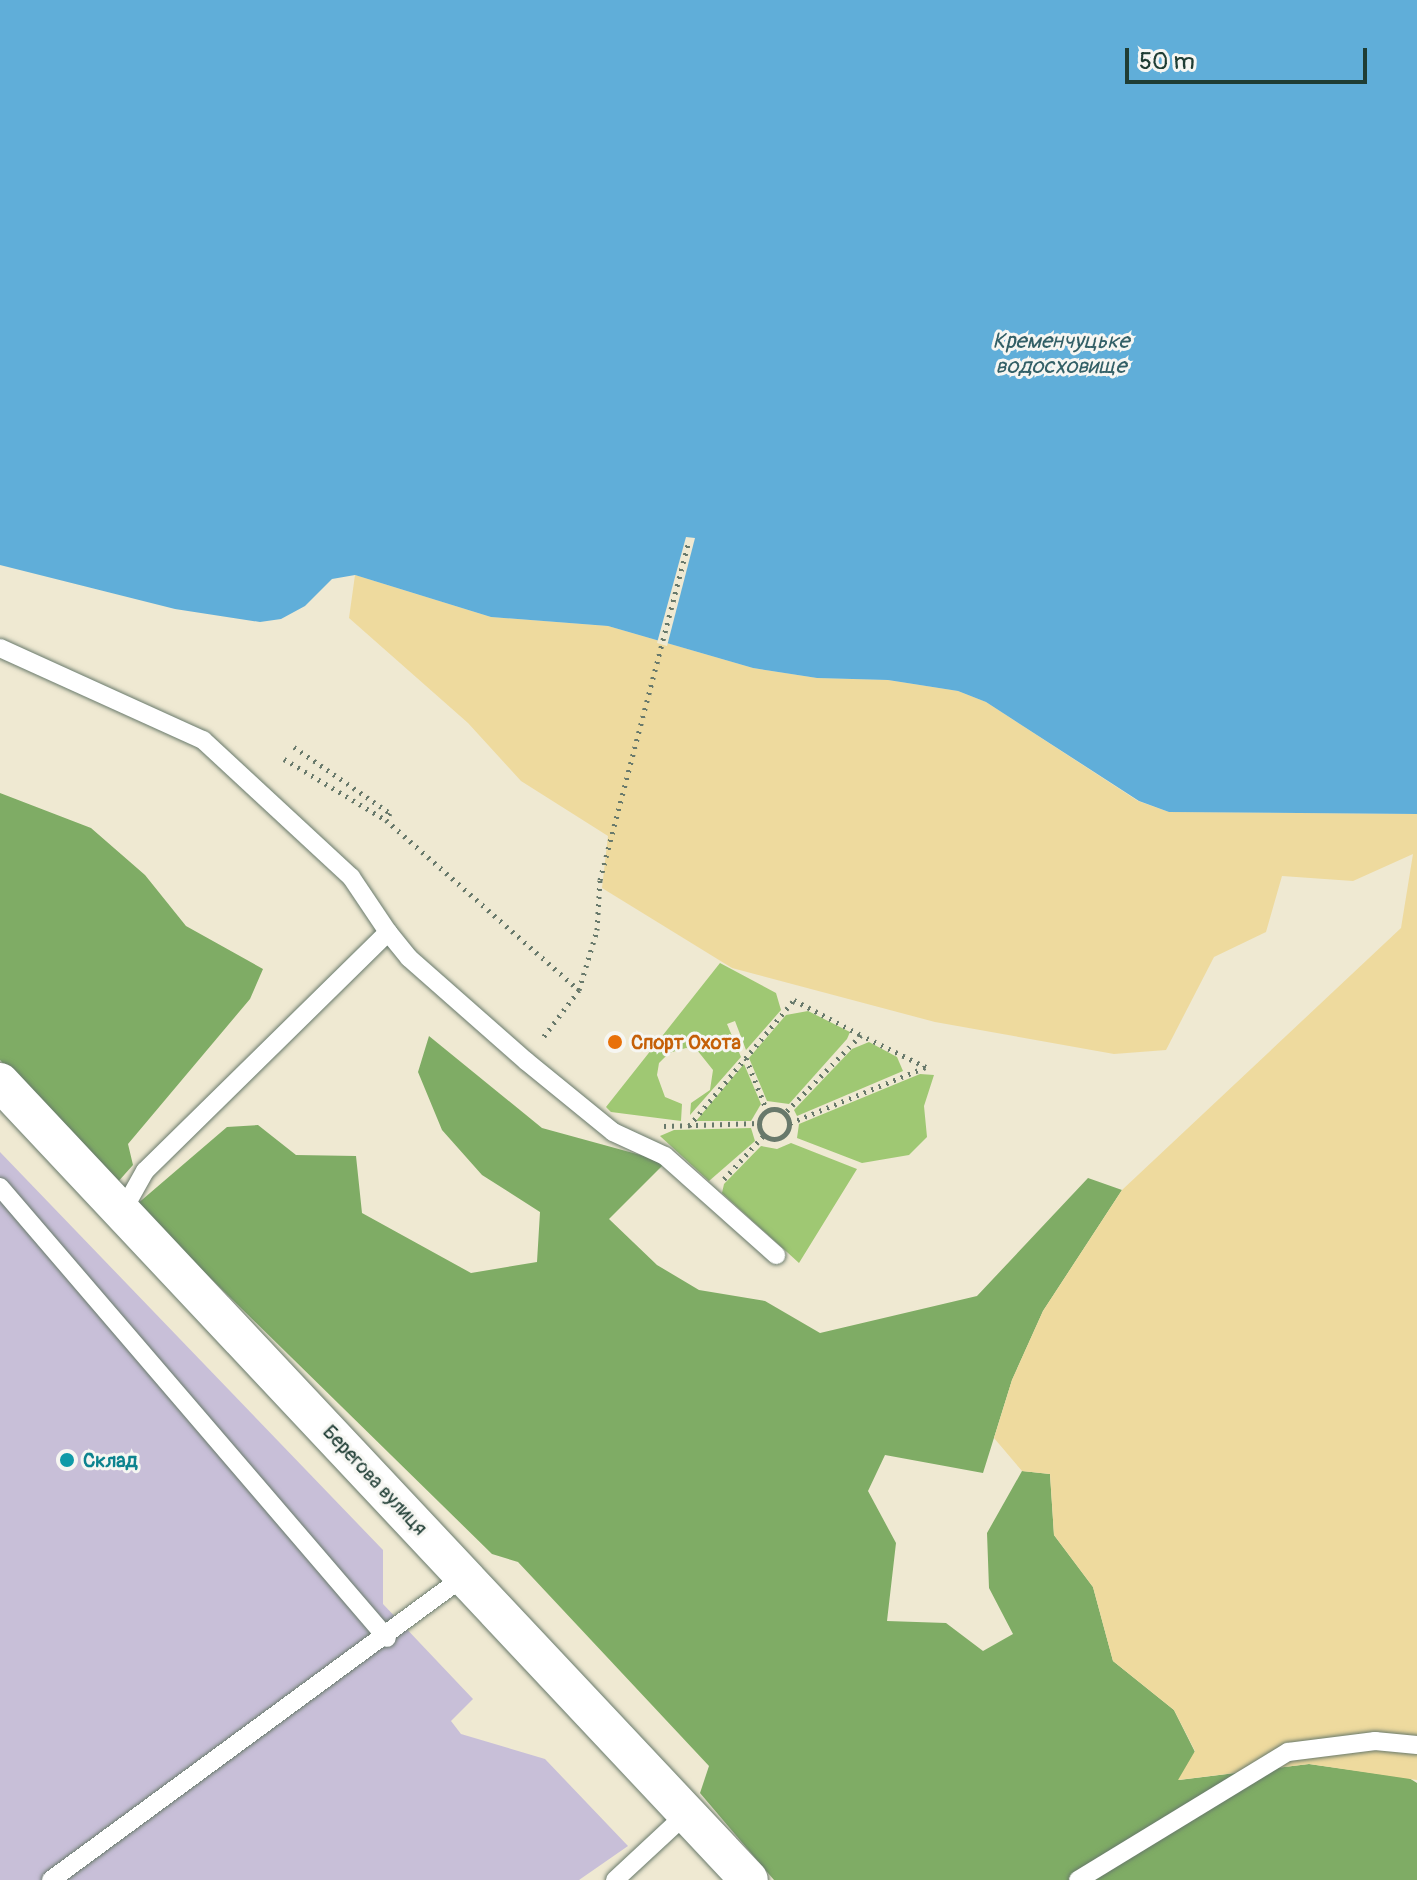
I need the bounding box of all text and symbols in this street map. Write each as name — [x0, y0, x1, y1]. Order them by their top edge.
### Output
scale bar — [1129, 32, 1371, 82]
text: 50 m — [1139, 47, 1195, 76]
water label: Кременчуцьке водосховище — [993, 328, 1129, 380]
place label: Спорт Охота — [631, 1030, 741, 1054]
marker: Спорт Охота — [606, 1033, 624, 1051]
street label: Берегова вулиця — [318, 1420, 432, 1540]
place label: Склад — [83, 1448, 137, 1472]
marker: Склад — [58, 1451, 76, 1469]

